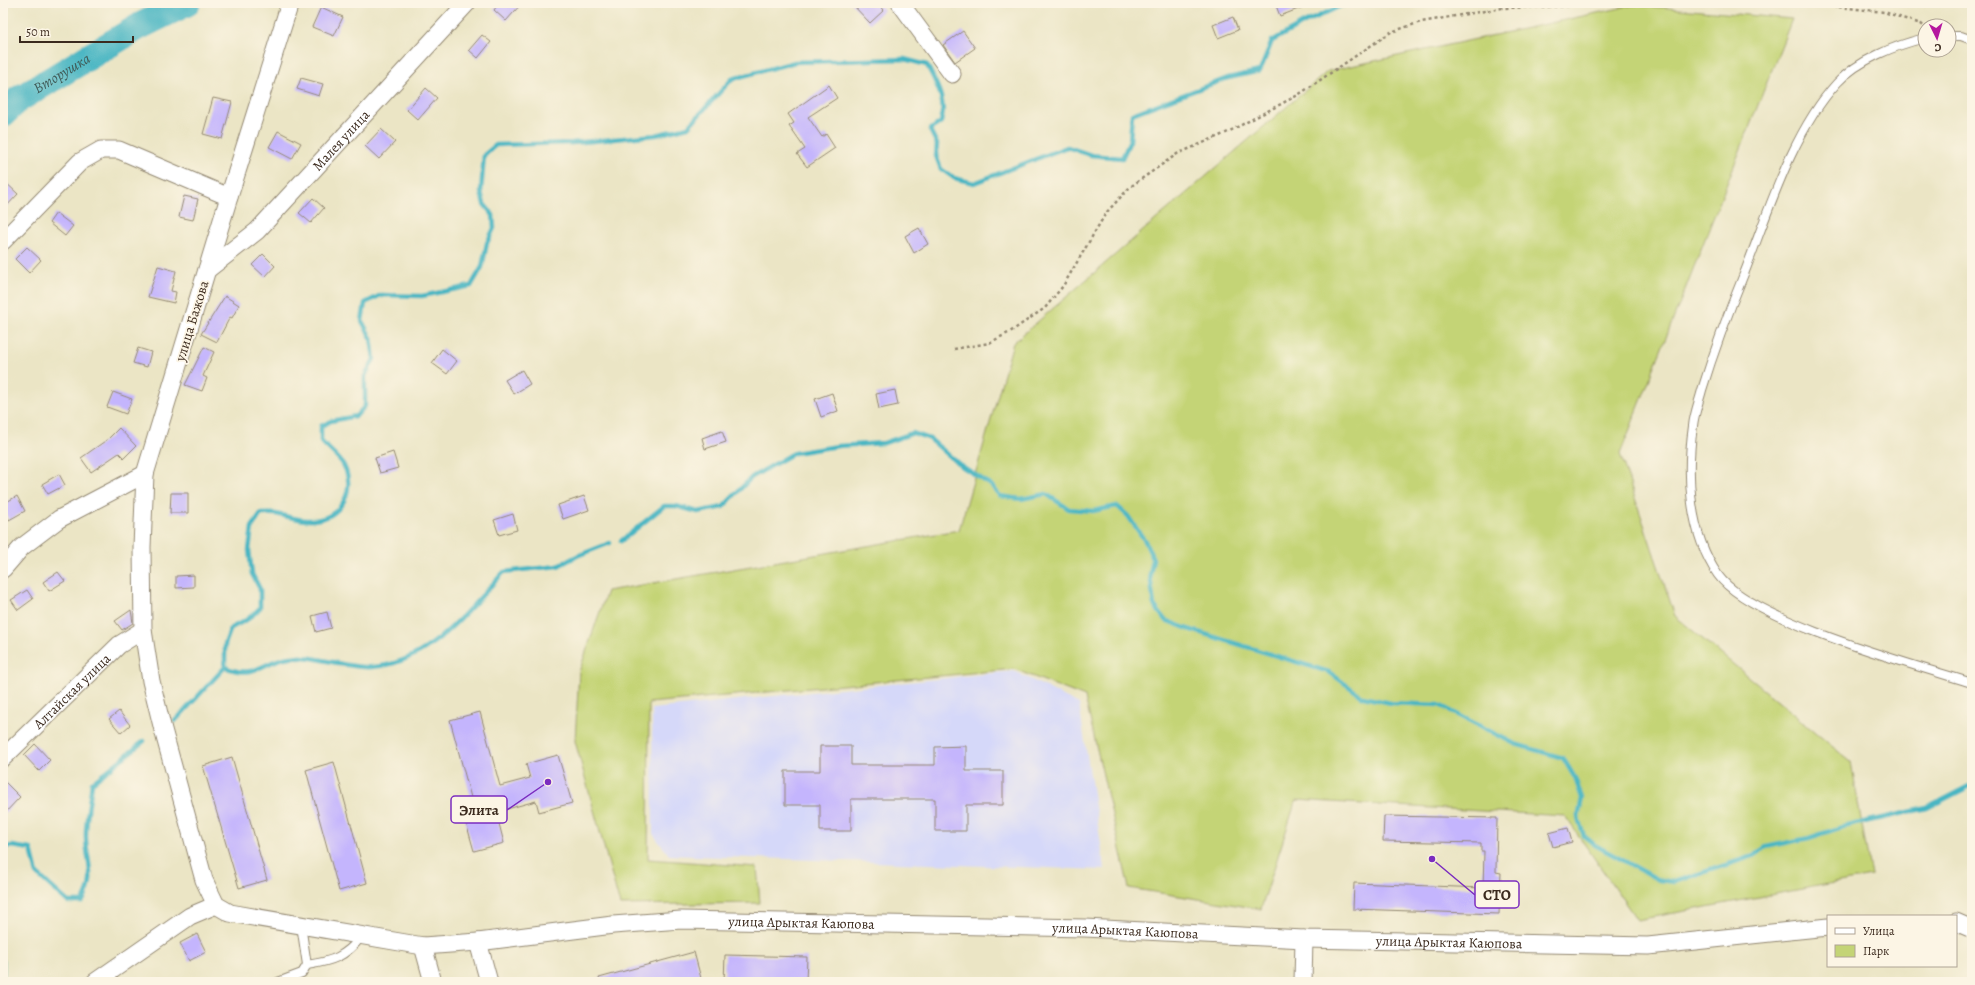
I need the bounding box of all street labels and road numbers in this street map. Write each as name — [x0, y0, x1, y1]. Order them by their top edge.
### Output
street label: Малея улица — [308, 105, 374, 175]
street label: улица Бажова — [170, 278, 213, 365]
street label: Алтайская улица — [28, 649, 115, 734]
street label: улица Арыктая Каюпова — [727, 911, 875, 933]
street label: улица Арыктая Каюпова — [1051, 918, 1199, 943]
street label: улица Арыктая Каюпова — [1375, 931, 1523, 953]

